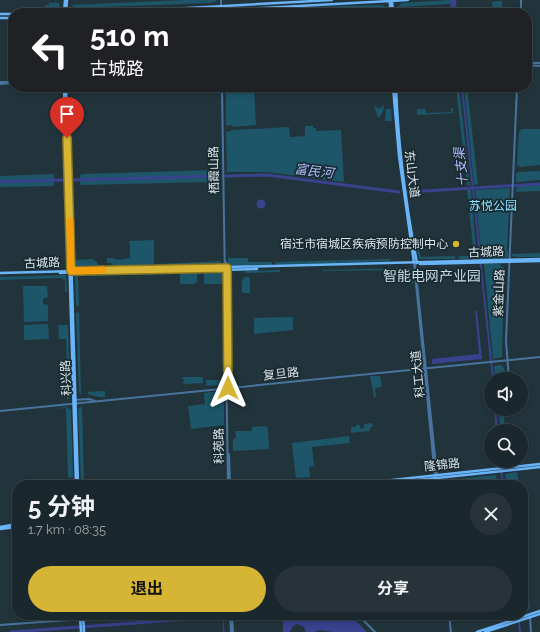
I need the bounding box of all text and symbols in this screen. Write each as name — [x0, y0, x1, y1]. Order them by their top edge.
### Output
text: 510 m — [90, 20, 169, 53]
icon: left — [24, 24, 76, 76]
text: 古城路 — [90, 58, 144, 79]
pin — [50, 97, 84, 138]
icon: arrive — [56, 103, 78, 125]
water label: 十支渠 — [451, 145, 470, 187]
street label: 栖霞山路 — [207, 146, 221, 194]
street label: 东山大道 — [402, 149, 422, 199]
water label: 富民河 — [294, 161, 337, 181]
park label: 苏悦公园 — [469, 199, 517, 213]
place label: 宿迁市宿城区疾病预防控制中心 — [280, 237, 448, 251]
marker: 宿迁市宿城区疾病预防控制中心 — [451, 239, 461, 249]
street label: 古城路 — [468, 244, 504, 260]
street label: 古城路 — [24, 255, 60, 271]
district label: 智能电网产业园 — [383, 268, 481, 284]
street label: 紫金山路 — [491, 269, 507, 317]
street label: 科工大道 — [409, 349, 427, 399]
street label: 科兴路 — [58, 360, 74, 396]
street label: 复旦路 — [262, 365, 300, 383]
position arrow — [207, 367, 249, 409]
map controls — [484, 372, 528, 468]
button: sound — [484, 372, 528, 416]
button: search — [484, 424, 528, 468]
street label: 科苑路 — [212, 428, 226, 464]
street label: 隆锦路 — [423, 456, 461, 474]
text: 5 分钟 — [28, 492, 95, 521]
button: close — [470, 493, 512, 535]
text: 1.7 km · 08:35 — [28, 522, 106, 537]
button: 退出 — [28, 566, 266, 612]
button: 分享 — [274, 566, 512, 612]

